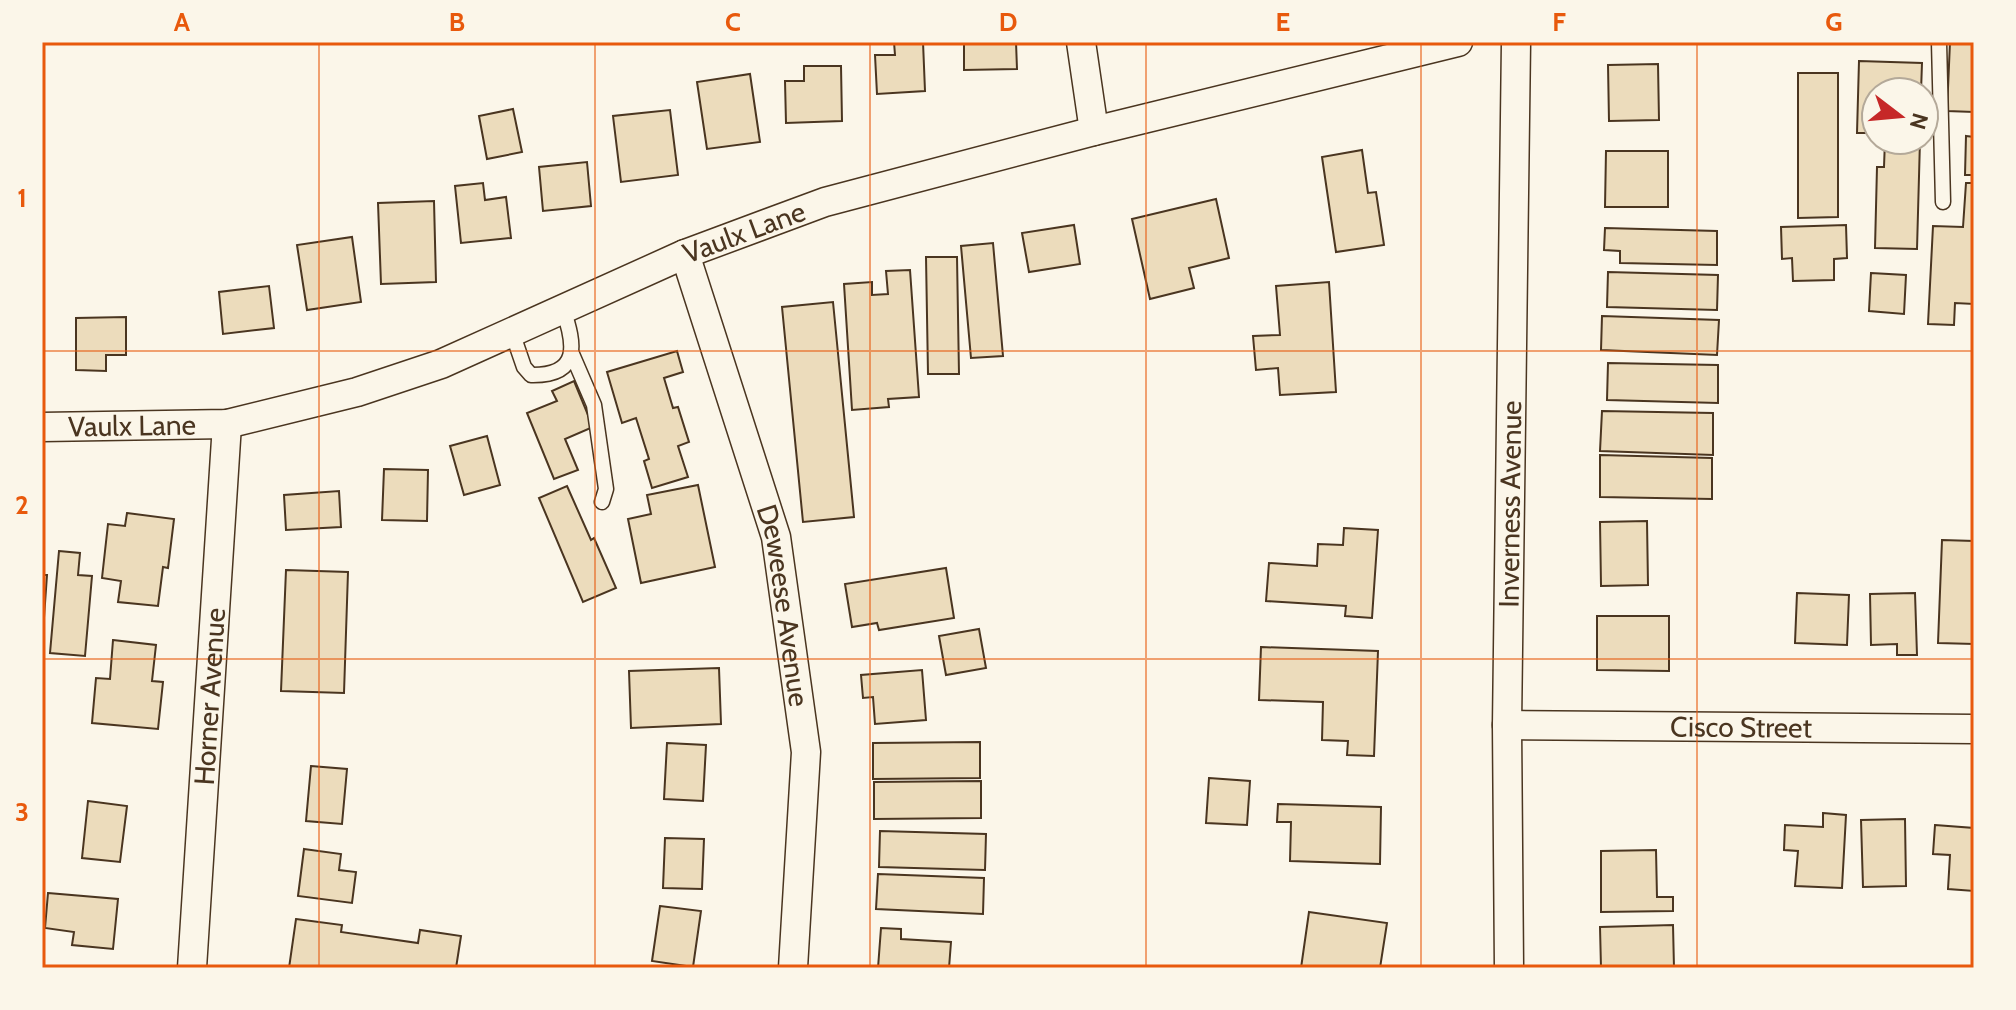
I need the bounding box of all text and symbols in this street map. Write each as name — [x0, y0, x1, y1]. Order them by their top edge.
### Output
text: A — [174, 6, 191, 38]
text: B — [449, 6, 465, 38]
text: C — [725, 6, 741, 38]
text: D — [999, 6, 1017, 38]
text: E — [1276, 6, 1290, 38]
text: F — [1552, 6, 1566, 38]
text: G — [1825, 6, 1843, 38]
north arrow — [1860, 76, 1940, 156]
text: N — [1904, 110, 1934, 133]
text: 1 — [17, 182, 27, 214]
street label: Vaulx Lane — [678, 194, 810, 270]
street label: Inverness Avenue — [1492, 400, 1528, 608]
street label: Vaulx Lane — [68, 408, 196, 444]
text: 2 — [15, 489, 29, 521]
street label: Deweese Avenue — [750, 500, 816, 709]
street label: Horner Avenue — [187, 607, 232, 786]
street label: Cisco Street — [1670, 709, 1812, 745]
text: 3 — [15, 796, 29, 828]

